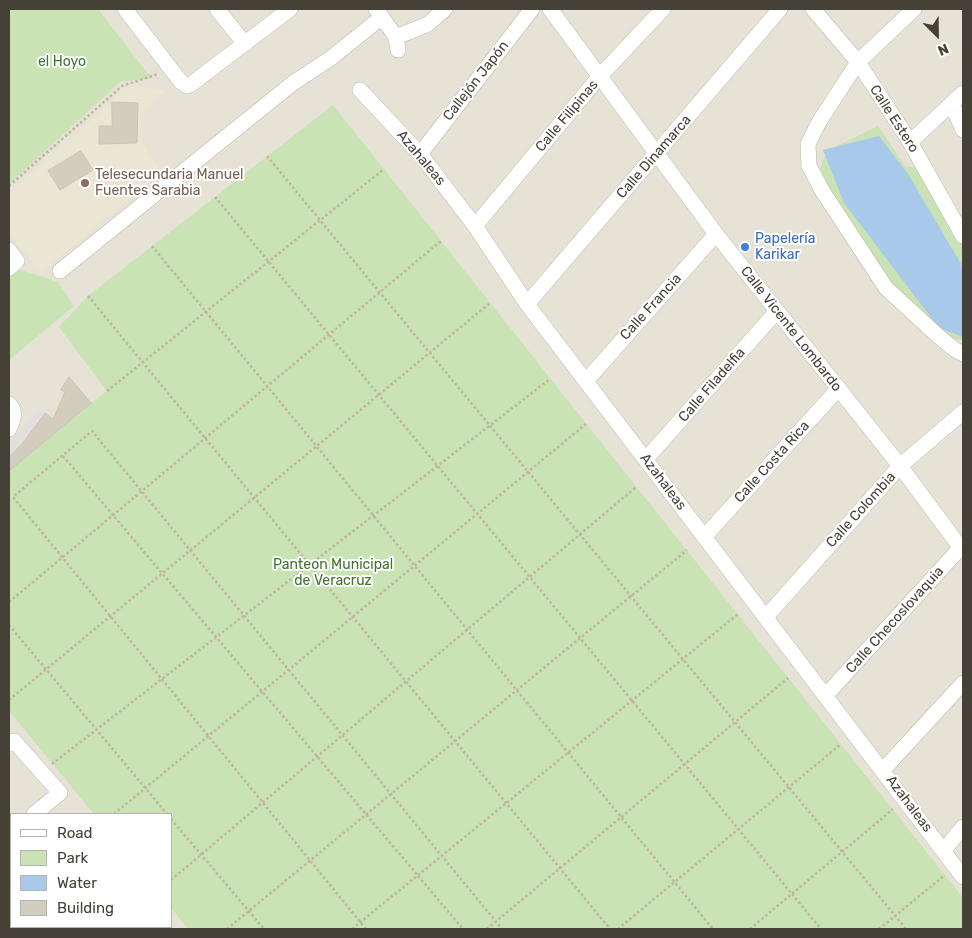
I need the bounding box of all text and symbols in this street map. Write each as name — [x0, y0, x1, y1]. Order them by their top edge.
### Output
north arrow — [912, 10, 962, 60]
street label: Callejón Japón — [440, 38, 512, 124]
text: N — [935, 39, 951, 59]
park label: el Hoyo — [38, 54, 86, 70]
street label: Calle Filipinas — [532, 77, 602, 155]
street label: Calle Estero — [866, 82, 922, 156]
street label: Calle Dinamarca — [613, 112, 695, 202]
street label: Azahaleas — [393, 127, 449, 189]
place label: Telesecundaria Manuel Fuentes Sarabia — [95, 167, 243, 200]
marker: Telesecundaria Manuel Fuentes Sarabia — [79, 177, 91, 189]
place label: Papelería Karikar — [755, 231, 815, 264]
marker: Papelería Karikar — [739, 241, 751, 253]
street label: Calle Vicente Lombardo — [737, 263, 845, 395]
street label: Calle Francia — [617, 270, 685, 344]
street label: Calle Filadelfia — [675, 344, 749, 426]
street label: Calle Costa Rica — [731, 418, 813, 506]
street label: Azahaleas — [636, 450, 690, 514]
street label: Calle Colombia — [823, 469, 899, 551]
park label: Panteon Municipal de Veracruz — [273, 557, 393, 590]
street label: Calle Checoslovaquia — [843, 563, 947, 677]
street label: Azahaleas — [882, 772, 936, 836]
legend — [10, 813, 172, 928]
text: Road — [57, 824, 93, 842]
text: Park — [57, 849, 88, 867]
text: Water — [57, 874, 97, 892]
text: Building — [57, 899, 114, 917]

